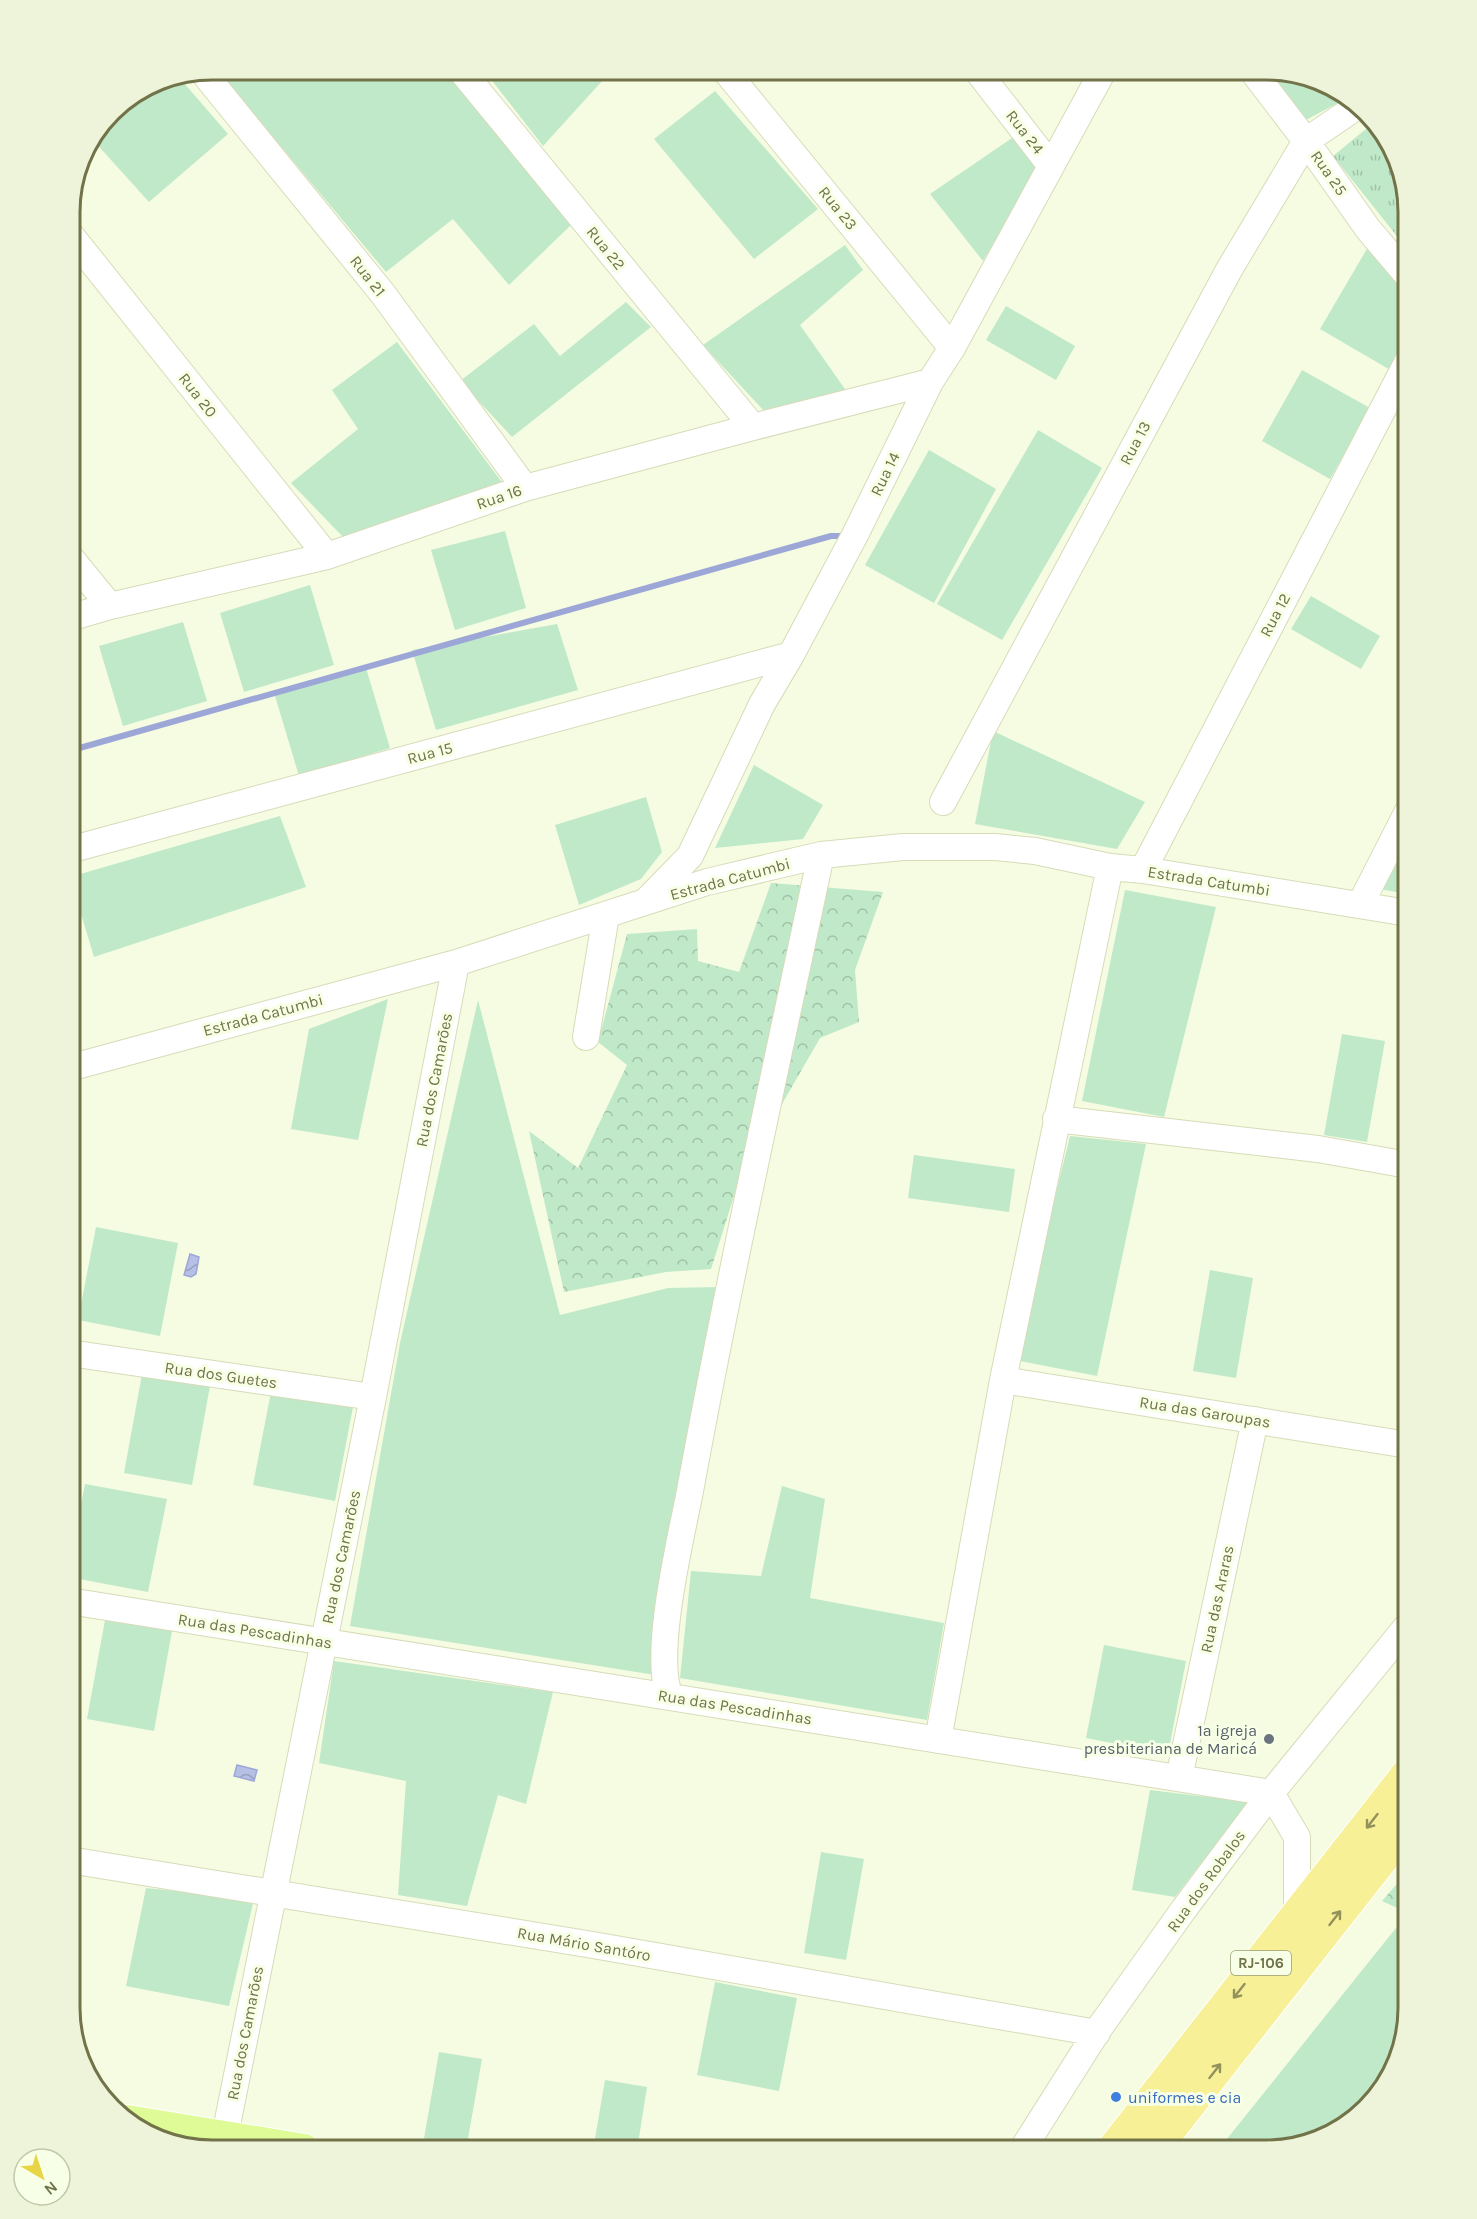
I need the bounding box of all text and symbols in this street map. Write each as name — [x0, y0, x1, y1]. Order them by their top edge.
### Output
street label: Rua 24 — [1002, 106, 1048, 158]
street label: Rua 25 — [1307, 147, 1351, 199]
street label: Rua 23 — [815, 182, 861, 234]
street label: Rua 22 — [583, 222, 629, 274]
street label: Rua 21 — [346, 252, 390, 300]
street label: Rua 20 — [175, 369, 221, 421]
street label: Rua 13 — [1116, 418, 1154, 468]
street label: Rua 14 — [866, 449, 904, 499]
street label: Rua 16 — [474, 480, 524, 514]
street label: Rua 12 — [1256, 590, 1294, 640]
street label: Rua 15 — [405, 738, 455, 768]
street label: Estrada Catumbi — [668, 854, 792, 904]
street label: Estrada Catumbi — [1146, 862, 1272, 900]
street label: Estrada Catumbi — [201, 990, 325, 1040]
street label: Rua dos Camarões — [412, 1011, 456, 1149]
street label: Rua dos Guetes — [164, 1358, 278, 1392]
street label: Rua das Garoupas — [1138, 1392, 1272, 1432]
street label: Rua dos Camarões — [318, 1488, 364, 1626]
street label: Rua das Araras — [1196, 1544, 1238, 1654]
street label: Rua das Pescadinhas — [177, 1609, 333, 1653]
street label: Rua das Pescadinhas — [657, 1685, 813, 1729]
place label: 1a igreja presbiteriana de Maricá — [1084, 1721, 1257, 1758]
marker: 1a igreja presbiteriana de Maricá — [1262, 1732, 1276, 1746]
one-way arrow — [1366, 1812, 1379, 1828]
street label: Rua dos Robalos — [1163, 1826, 1249, 1936]
one-way arrow — [1329, 1910, 1342, 1926]
street label: Rua Mário Santóro — [516, 1923, 652, 1965]
road number: RJ-106 — [1231, 1951, 1291, 1975]
street label: Rua dos Camarões — [223, 1964, 267, 2102]
one-way arrow — [1233, 1982, 1246, 1998]
one-way arrow — [1208, 2063, 1221, 2079]
place label: uniformes e cia — [1128, 2088, 1241, 2107]
marker: uniformes e cia — [1109, 2090, 1123, 2104]
north arrow — [12, 2147, 72, 2207]
text: N — [41, 2177, 62, 2199]

